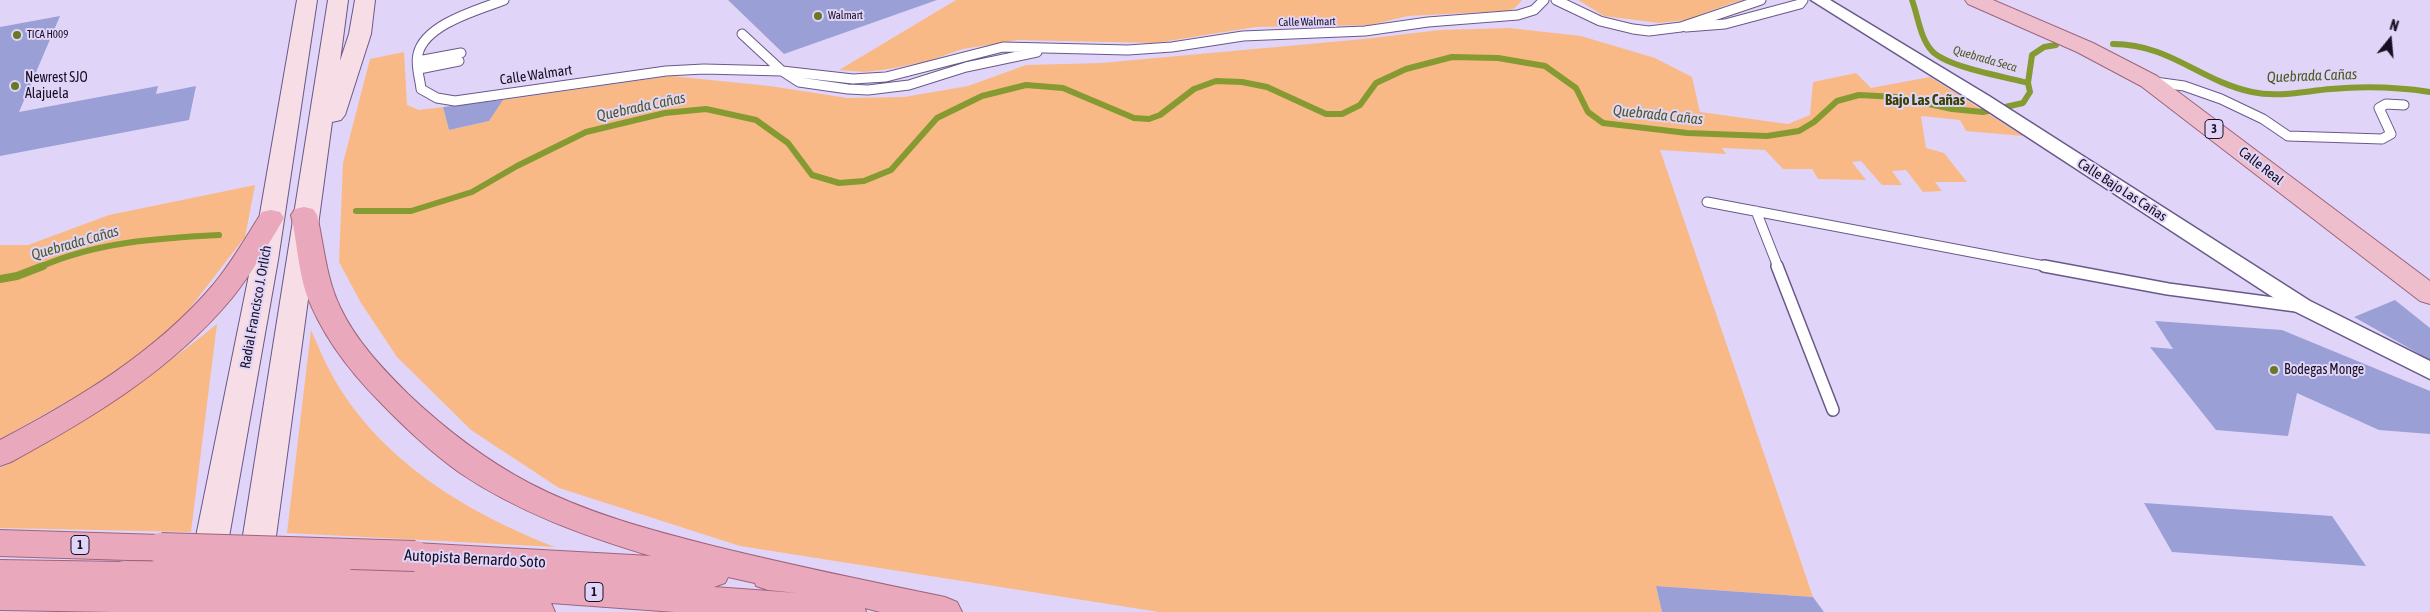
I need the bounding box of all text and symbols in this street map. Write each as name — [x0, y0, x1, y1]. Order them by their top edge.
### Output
place label: Walmart — [828, 9, 863, 23]
marker: Walmart — [812, 10, 824, 22]
street label: Calle Walmart — [1278, 15, 1336, 29]
north arrow — [2365, 15, 2415, 65]
text: N — [2388, 17, 2401, 35]
place label: TICA H009 — [27, 28, 68, 42]
marker: TICA H009 — [11, 29, 23, 41]
water label: Quebrada Seca — [1951, 43, 2019, 75]
street label: Calle Walmart — [499, 62, 573, 88]
water label: Quebrada Cañas — [2267, 65, 2357, 87]
place label: Newrest SJO Alajuela — [25, 70, 88, 102]
marker: Newrest SJO Alajuela — [9, 80, 21, 92]
water label: Quebrada Cañas — [595, 89, 687, 125]
district label: Bajo Las Cañas — [1885, 91, 1965, 109]
water label: Quebrada Cañas — [1612, 101, 1704, 129]
road number: 3 — [2205, 120, 2223, 138]
street label: Calle Real — [2235, 143, 2287, 189]
street label: Calle Bajo Las Cañas — [2074, 155, 2170, 225]
water label: Quebrada Cañas — [29, 222, 121, 264]
street label: Radial Francisco J. Orlich — [237, 244, 275, 370]
place label: Bodegas Monge — [2284, 362, 2364, 378]
marker: Bodegas Monge — [2268, 364, 2280, 376]
road number: 1 — [71, 536, 89, 554]
street label: Autopista Bernardo Soto — [404, 546, 546, 572]
road number: 1 — [585, 582, 603, 602]

